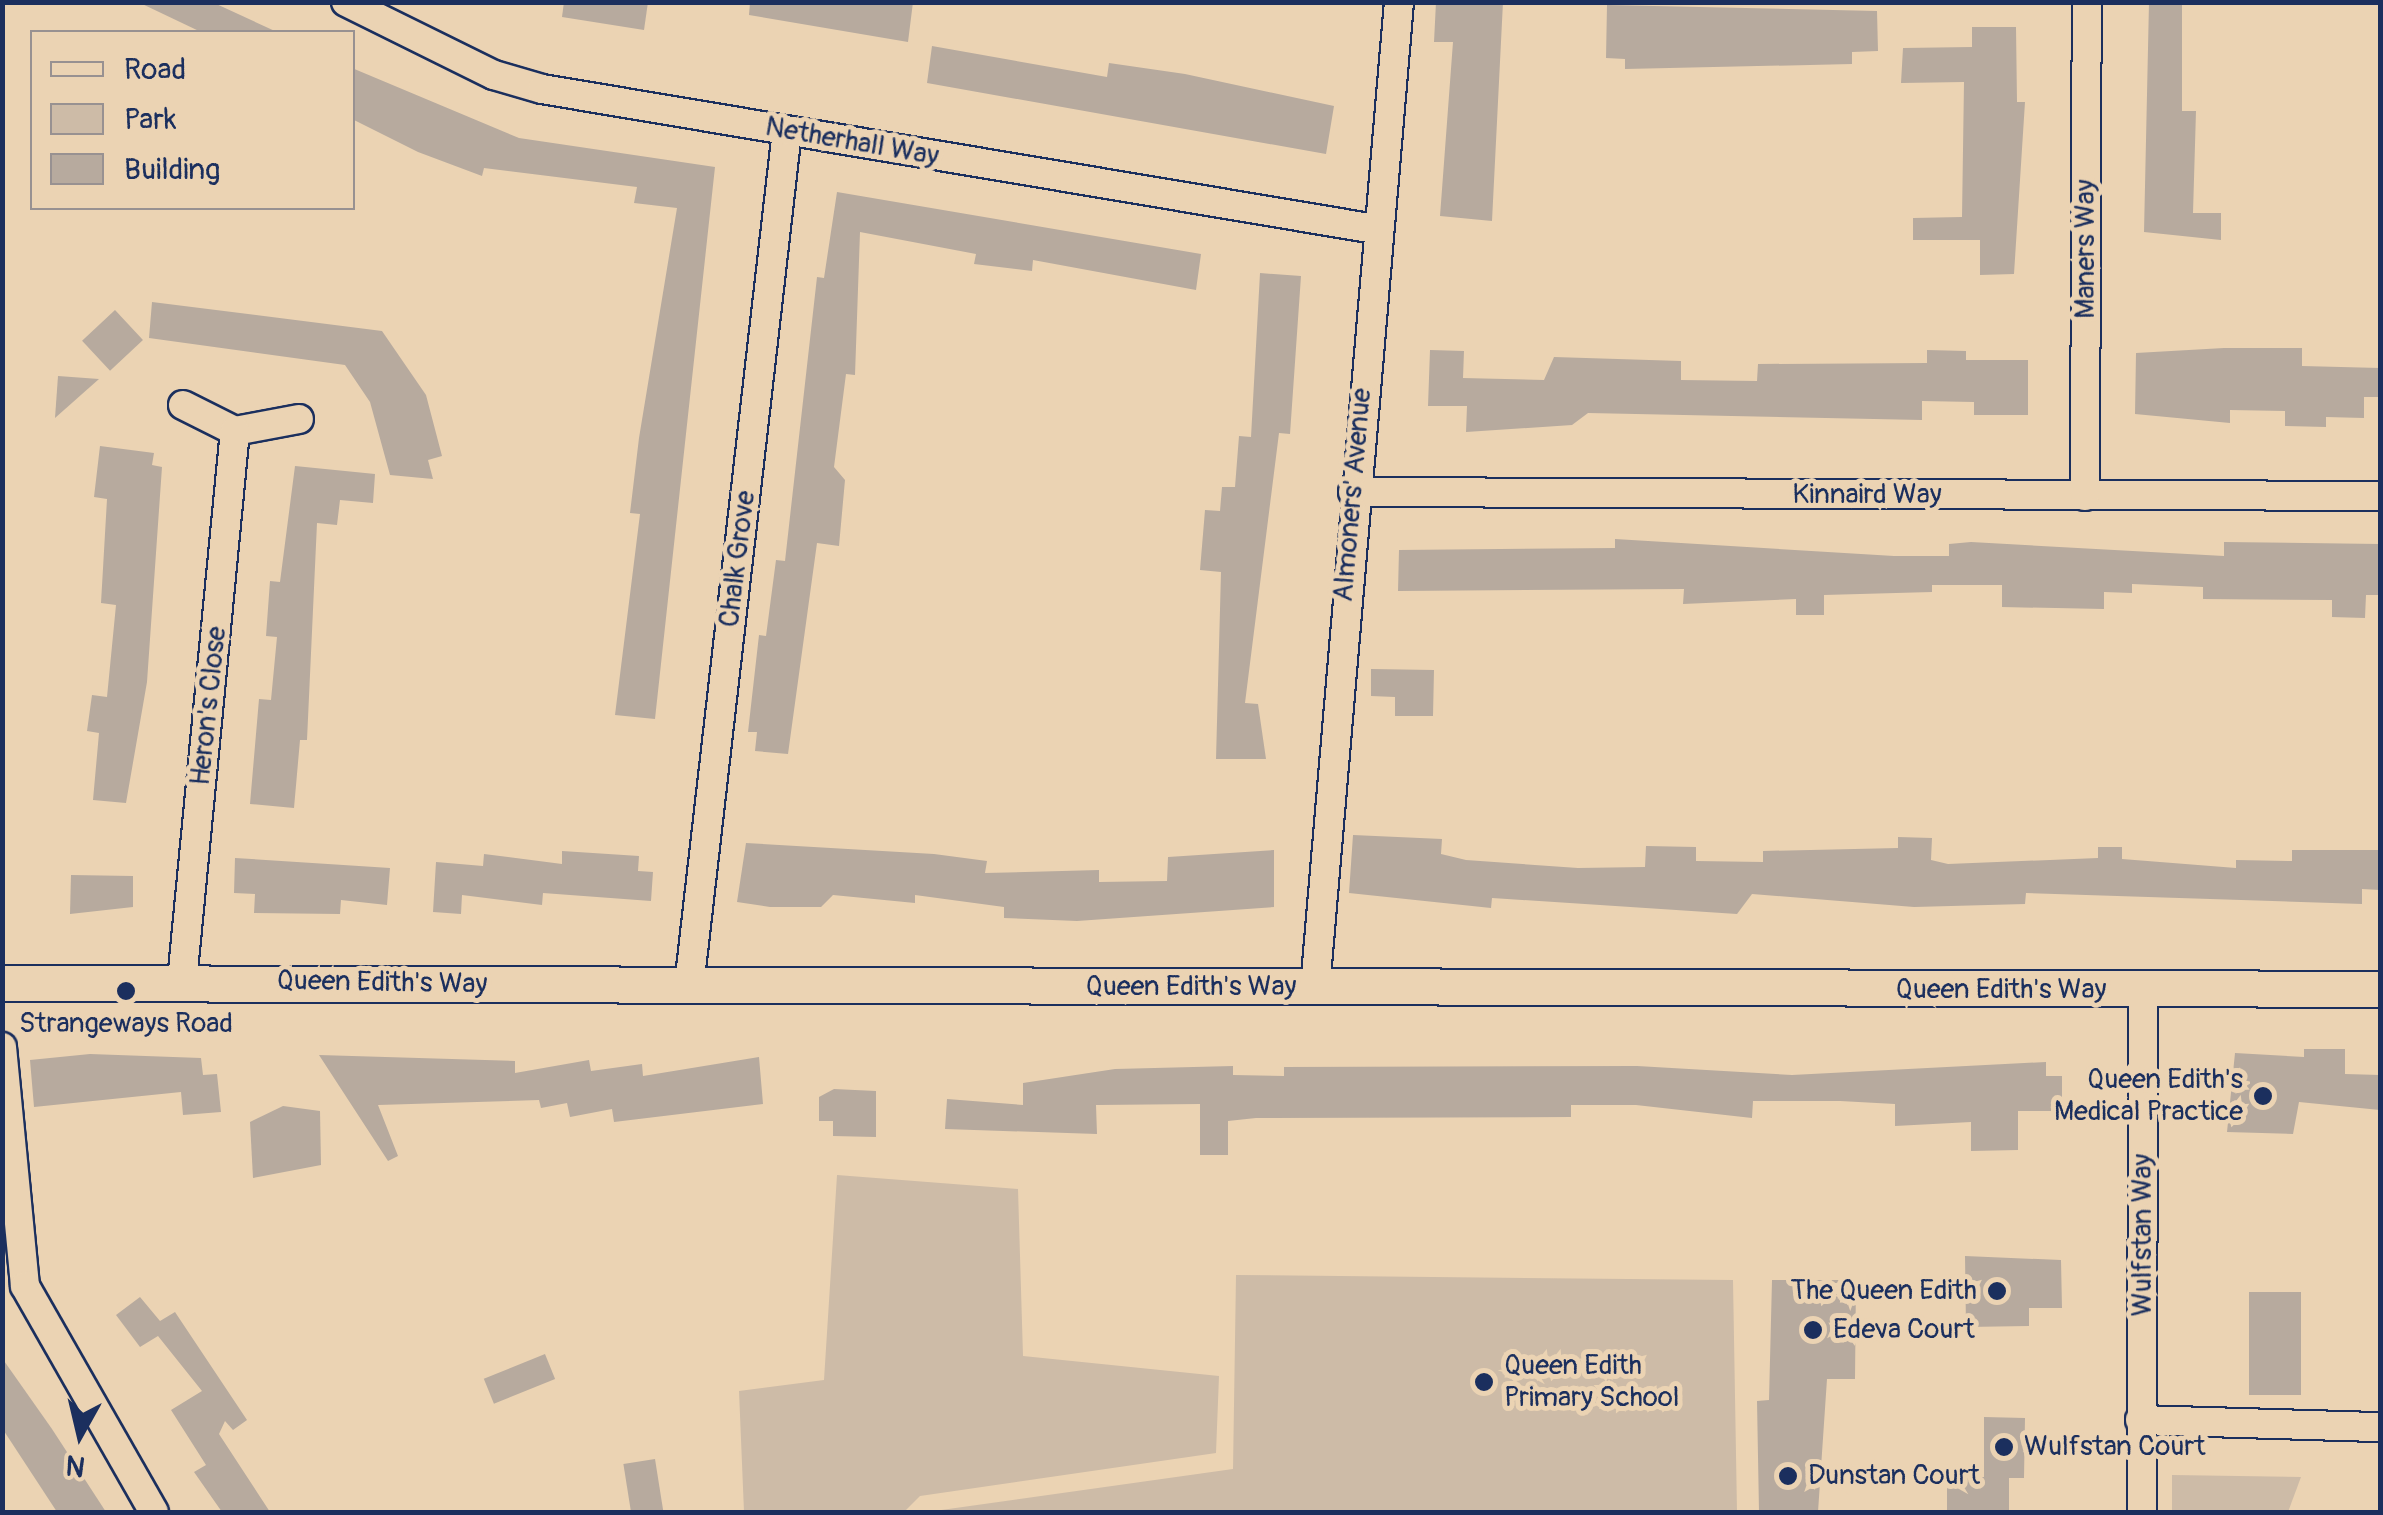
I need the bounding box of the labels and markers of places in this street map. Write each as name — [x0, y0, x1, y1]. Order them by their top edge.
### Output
marker: Strangeways Road — [115, 980, 137, 1002]
place label: Strangeways Road — [19, 1007, 233, 1041]
place label: Queen Edith's Medical Practice — [2054, 1063, 2243, 1129]
marker: Queen Edith's Medical Practice — [2252, 1085, 2274, 1107]
place label: The Queen Edith — [1791, 1274, 1977, 1308]
marker: The Queen Edith — [1986, 1280, 2008, 1302]
place label: Edeva Court — [1833, 1313, 1975, 1347]
marker: Edeva Court — [1802, 1319, 1824, 1341]
place label: Queen Edith Primary School — [1504, 1349, 1680, 1415]
marker: Queen Edith Primary School — [1473, 1371, 1495, 1393]
place label: Wulfstan Court — [2024, 1430, 2206, 1464]
marker: Wulfstan Court — [1993, 1436, 2015, 1458]
place label: Dunstan Court — [1808, 1459, 1980, 1493]
marker: Dunstan Court — [1777, 1465, 1799, 1487]

